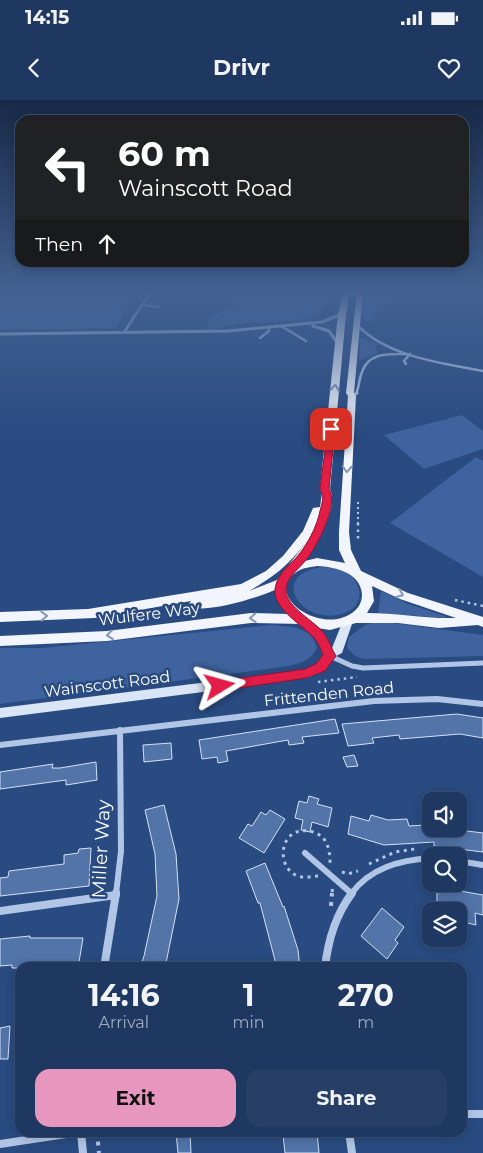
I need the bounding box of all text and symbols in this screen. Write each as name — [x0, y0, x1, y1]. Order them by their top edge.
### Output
text: 14:15 — [25, 6, 69, 29]
icon: back — [20, 54, 48, 82]
text: Drivr — [213, 54, 270, 81]
icon: heart — [435, 54, 463, 82]
text: 60 m — [118, 132, 211, 175]
icon: left — [35, 135, 100, 200]
text: Wainscott Road — [118, 175, 293, 202]
icon: ahead — [93, 230, 121, 258]
text: Then — [35, 233, 83, 256]
one-way arrow — [329, 384, 340, 392]
pin — [310, 408, 352, 450]
icon: arrive — [317, 415, 345, 443]
one-way arrow — [342, 465, 353, 473]
one-way arrow — [395, 587, 404, 598]
street label: Wulfere Way — [97, 598, 201, 630]
one-way arrow — [41, 610, 49, 621]
one-way arrow — [249, 613, 257, 624]
one-way arrow — [106, 629, 114, 640]
position arrow — [193, 659, 245, 711]
street label: Wainscott Road — [43, 667, 171, 701]
street label: Frittenden Road — [263, 678, 395, 710]
map controls — [422, 792, 467, 947]
button: sound — [422, 792, 467, 837]
street label: Miller Way — [87, 798, 115, 899]
button: search — [422, 847, 467, 892]
button: layers — [422, 902, 467, 947]
text: 14:16 — [88, 977, 160, 1014]
text: 1 — [243, 977, 255, 1014]
text: 270 — [338, 977, 394, 1014]
text: Arrival — [99, 1013, 149, 1032]
text: min — [233, 1013, 265, 1032]
text: m — [357, 1013, 374, 1032]
button: Exit — [35, 1069, 236, 1127]
button: Share — [246, 1069, 447, 1127]

